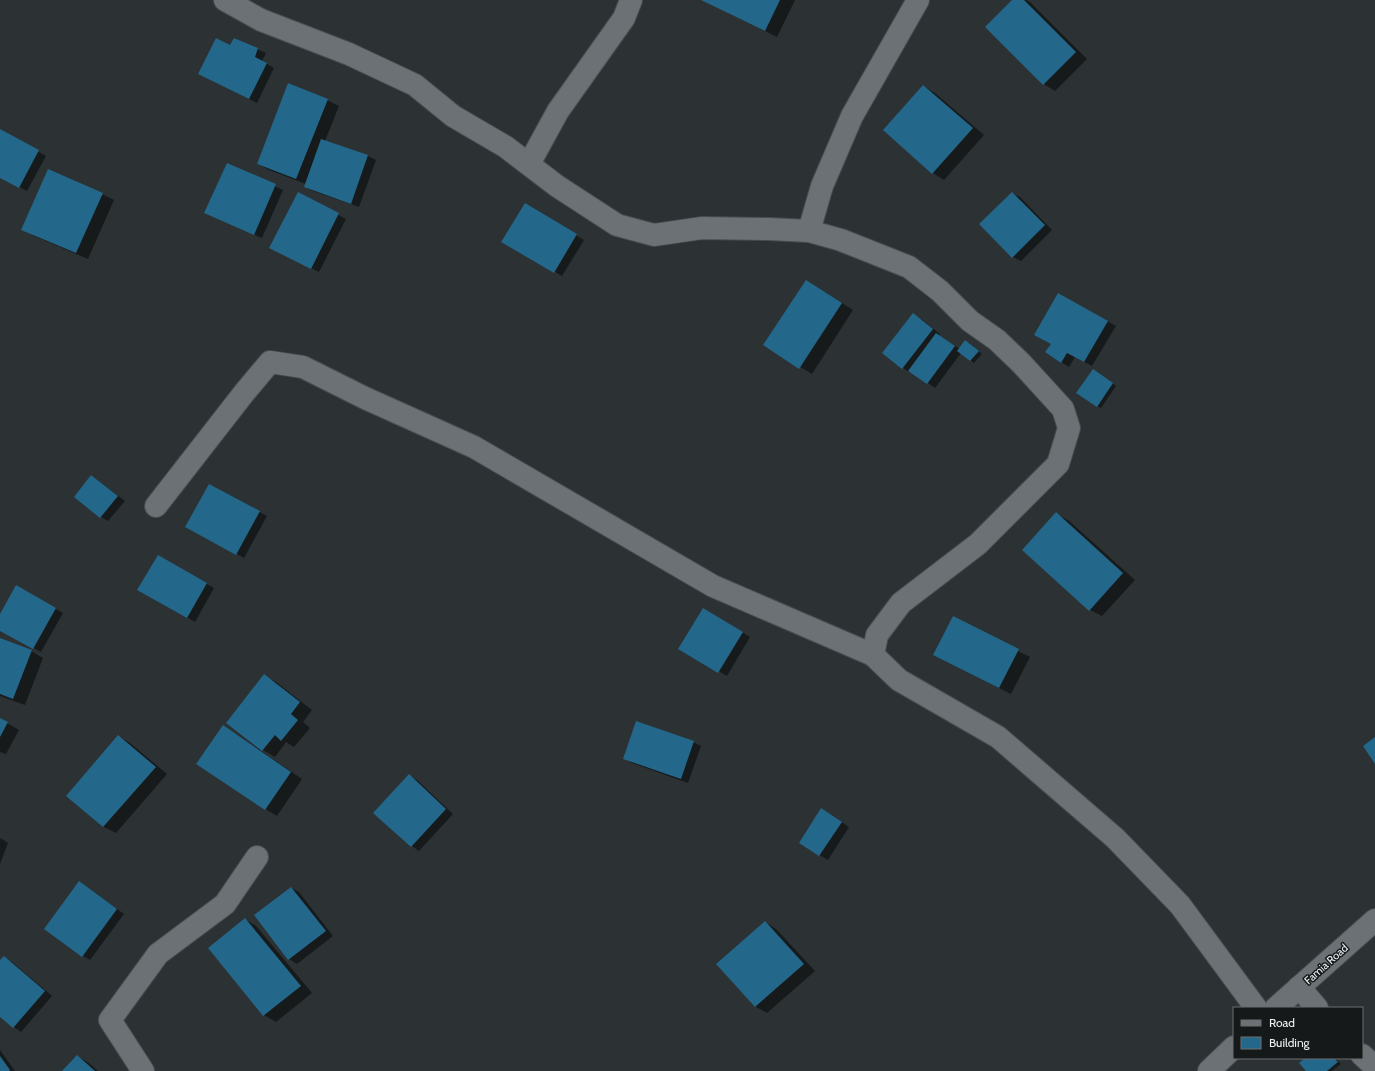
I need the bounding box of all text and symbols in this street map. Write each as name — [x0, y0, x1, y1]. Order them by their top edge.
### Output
street label: Famia Road — [1301, 941, 1351, 987]
legend — [1233, 1007, 1363, 1059]
text: Road — [1269, 1015, 1295, 1030]
text: Building — [1269, 1035, 1311, 1050]

